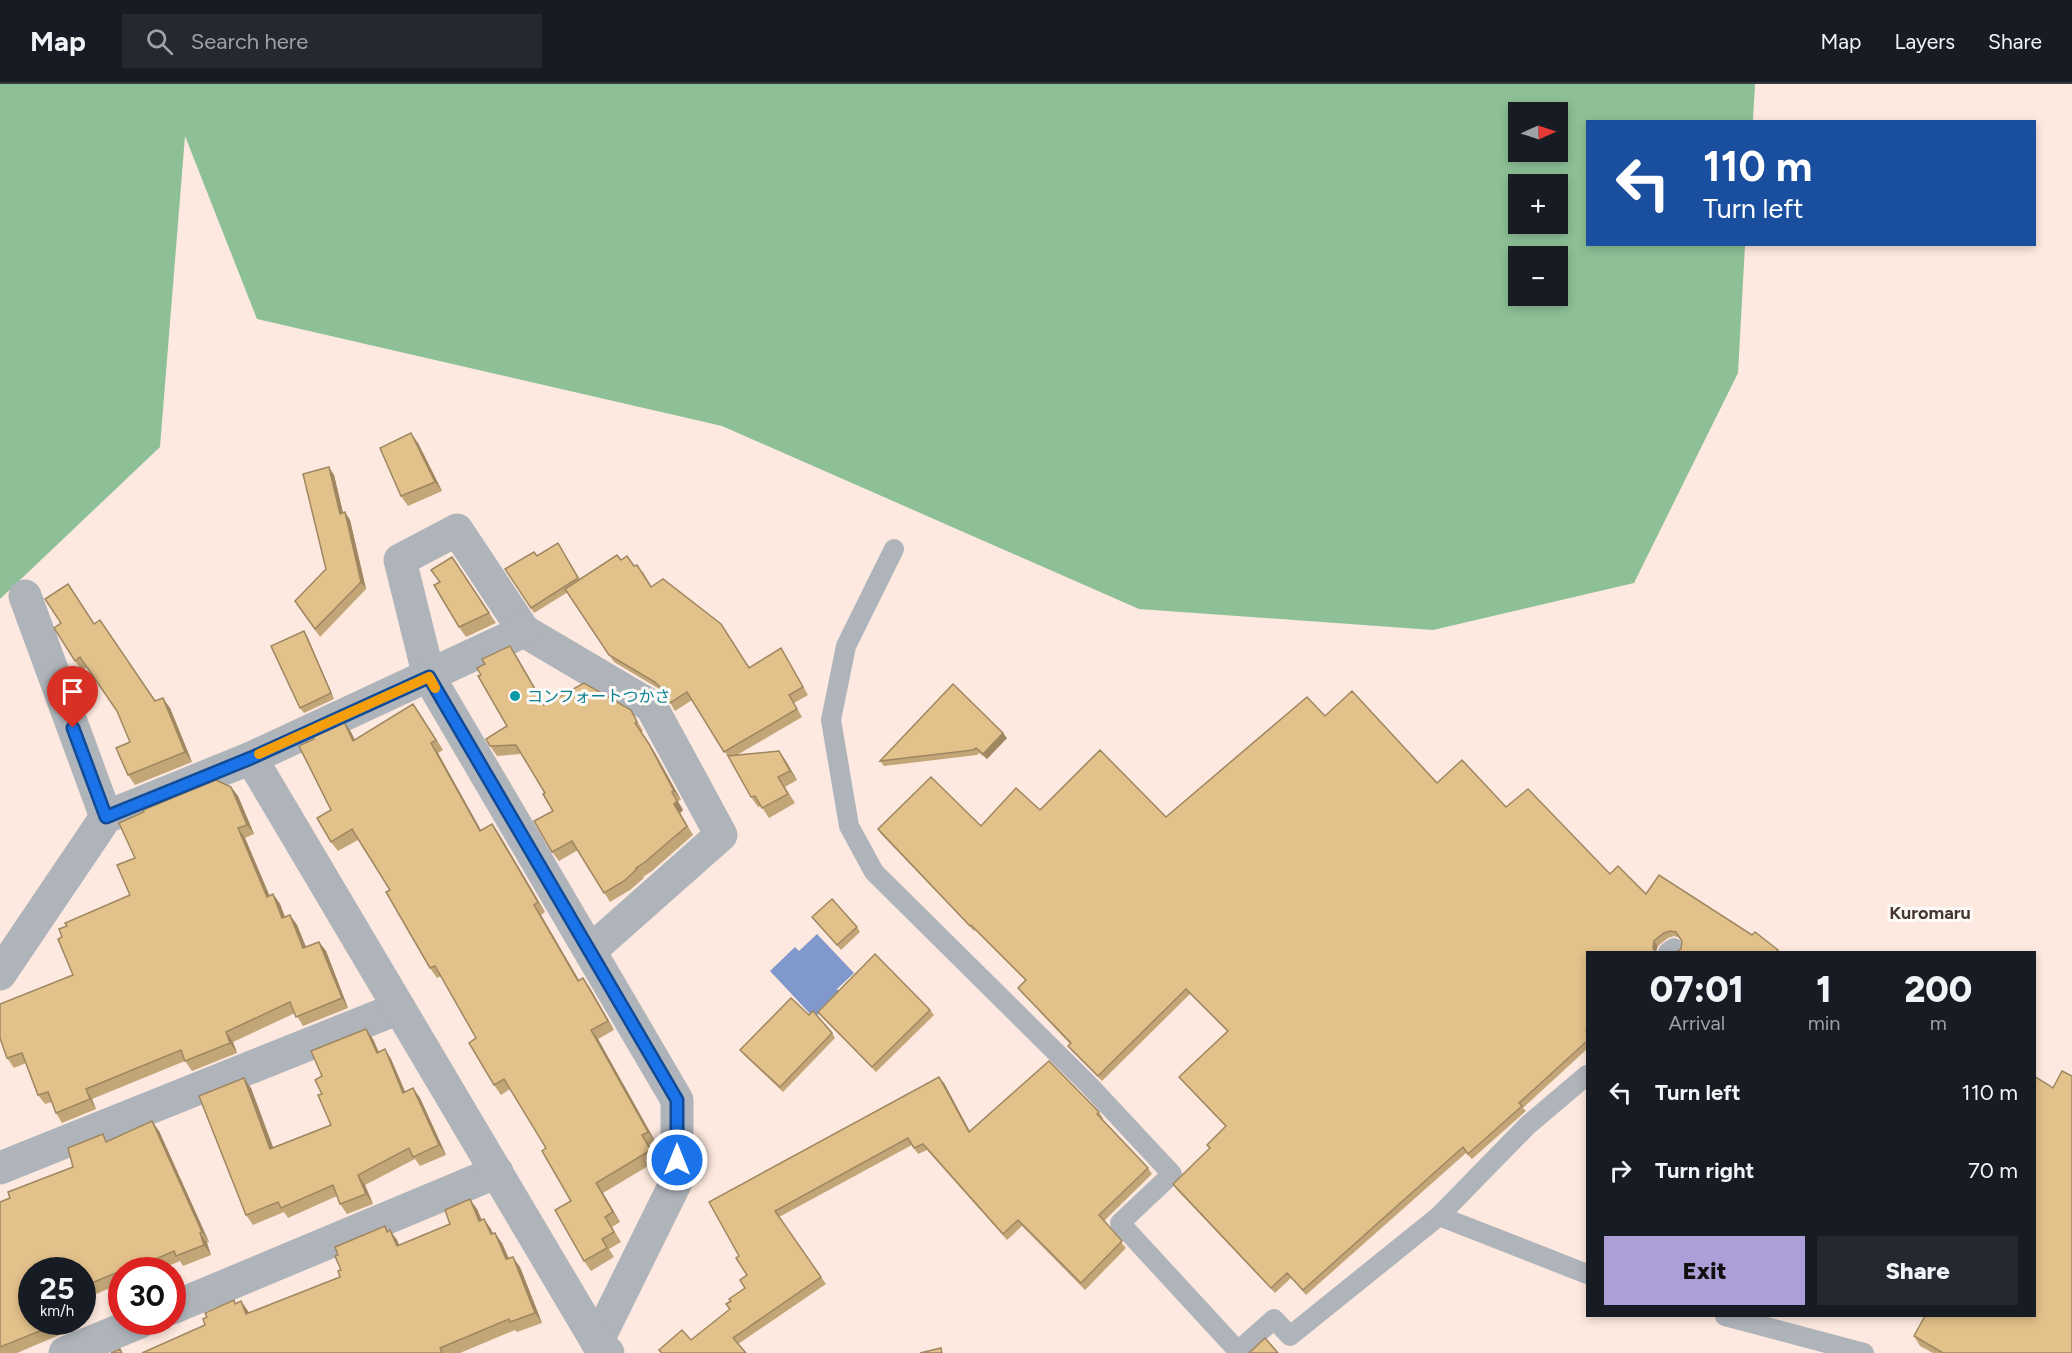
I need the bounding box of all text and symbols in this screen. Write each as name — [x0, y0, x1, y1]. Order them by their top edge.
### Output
search box — [122, 14, 542, 68]
text: Map — [30, 24, 86, 58]
icon: search — [143, 25, 176, 58]
text: Search here — [191, 28, 308, 55]
text: Map — [1821, 29, 1861, 54]
text: Layers — [1894, 29, 1955, 54]
text: Share — [1988, 29, 2042, 54]
north arrow — [1508, 102, 1568, 162]
map controls — [1508, 102, 1568, 306]
text: 110 m — [1703, 141, 1812, 192]
icon: left — [1604, 144, 1682, 222]
button: + — [1508, 174, 1568, 234]
text: Turn left — [1703, 192, 1803, 225]
button: − — [1508, 246, 1568, 306]
pin — [47, 666, 98, 728]
icon: arrive — [56, 675, 89, 708]
place label: コンフォートつかさ — [527, 687, 671, 706]
marker: コンフォートつかさ — [508, 689, 522, 703]
district label: Kuromaru — [1889, 902, 1971, 924]
text: 07:01 — [1650, 968, 1744, 1011]
text: 1 — [1816, 968, 1832, 1011]
text: 200 — [1904, 968, 1972, 1011]
text: Arrival — [1669, 1011, 1725, 1035]
text: min — [1808, 1011, 1840, 1035]
text: m — [1930, 1011, 1947, 1035]
icon: left — [1604, 1076, 1637, 1109]
text: Turn left — [1655, 1079, 1741, 1106]
text: 110 m — [1962, 1079, 2018, 1106]
position arrow — [645, 1128, 709, 1192]
icon: right — [1604, 1154, 1637, 1187]
text: Turn right — [1655, 1157, 1754, 1184]
text: 70 m — [1968, 1157, 2018, 1184]
button: Exit — [1604, 1236, 1805, 1305]
button: Share — [1817, 1236, 2018, 1305]
speed limit sign: 30 — [108, 1257, 186, 1335]
text: 25 — [40, 1270, 74, 1307]
text: km/h — [40, 1302, 74, 1320]

